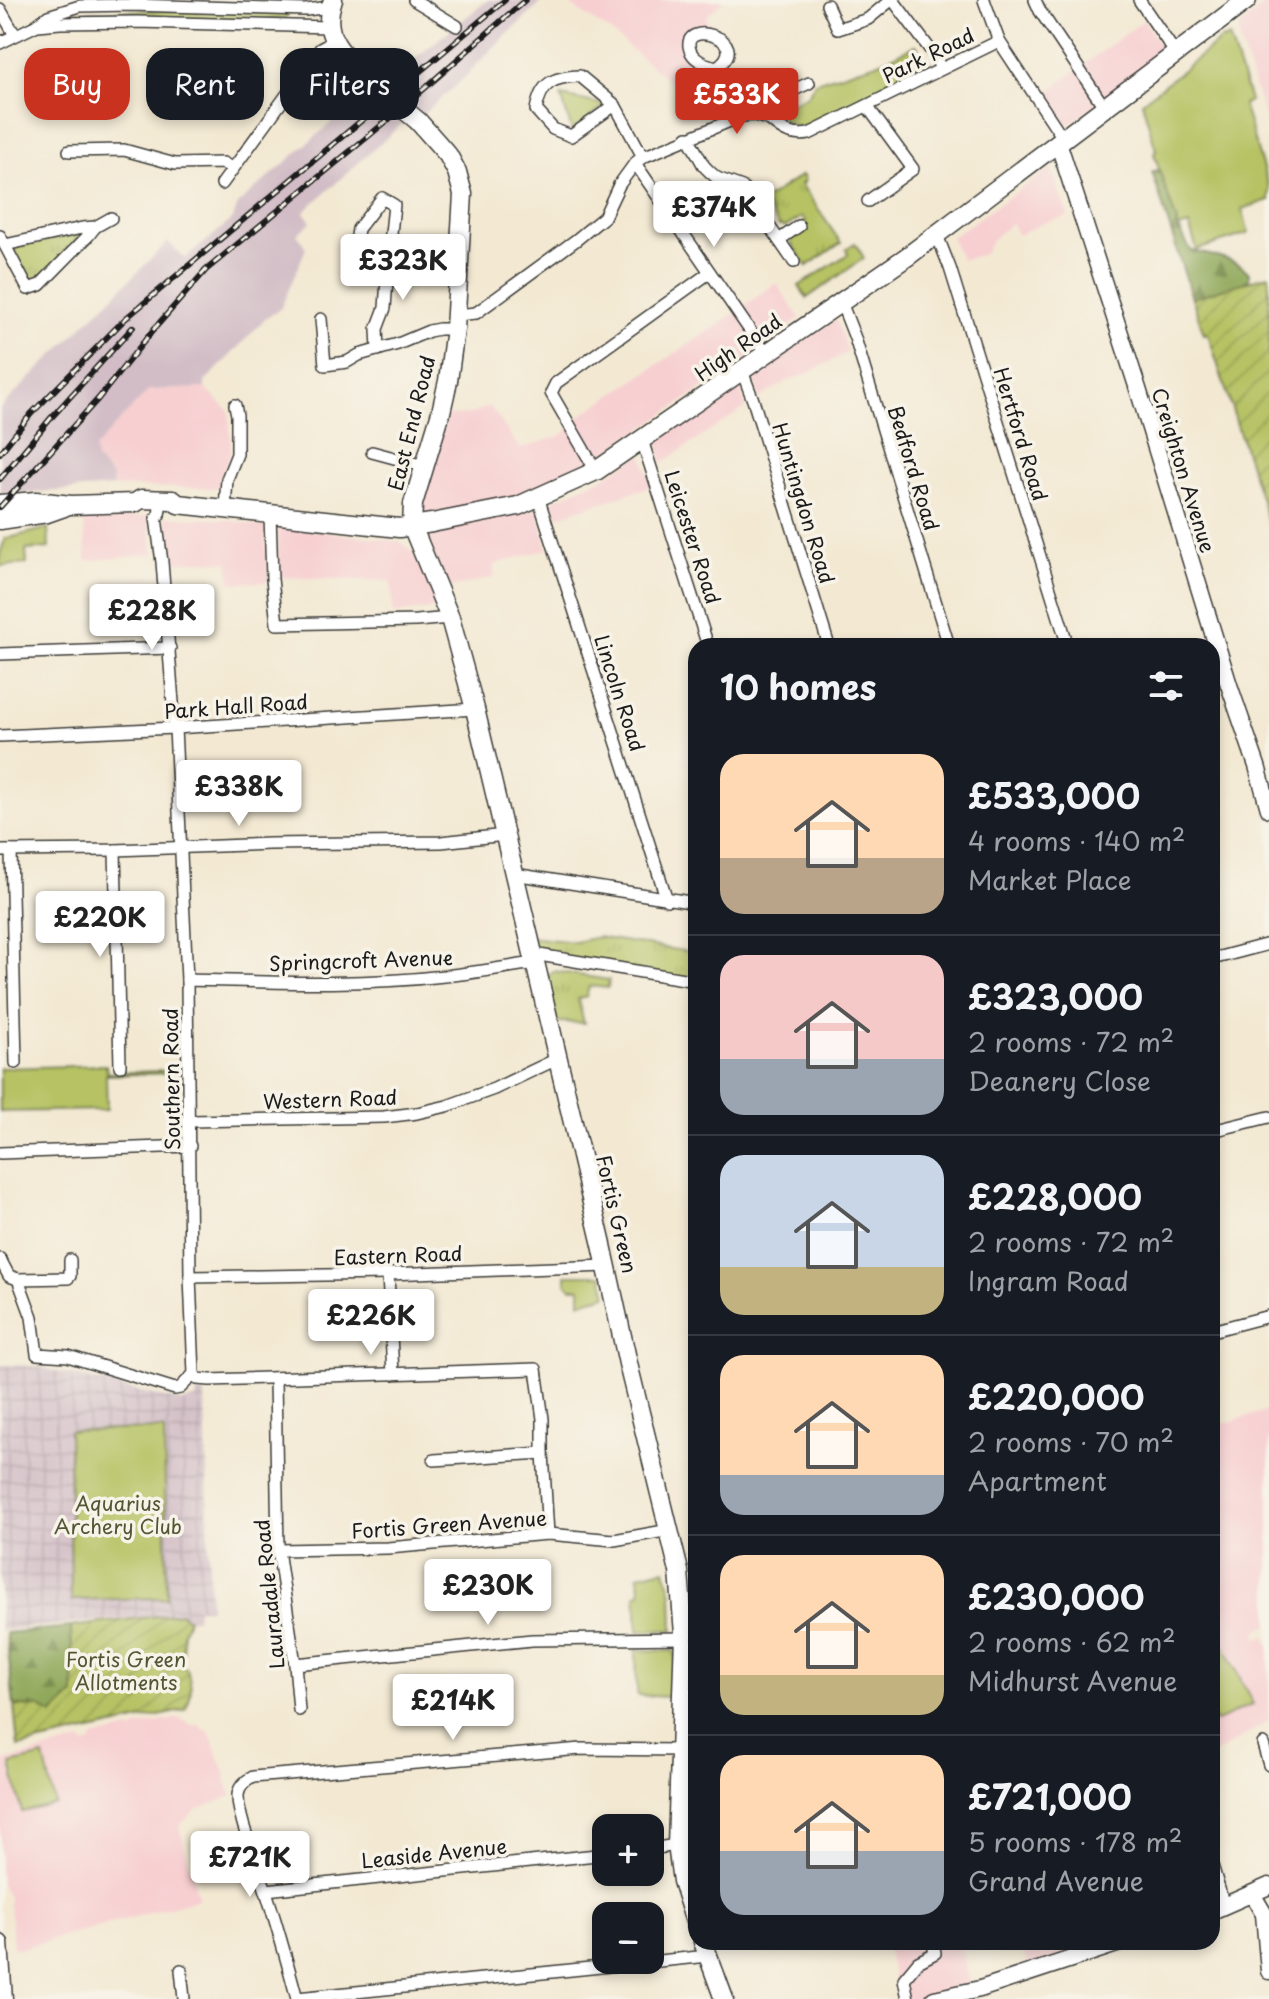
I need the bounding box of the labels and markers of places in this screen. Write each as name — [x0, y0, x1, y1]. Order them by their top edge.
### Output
pin: £533K — [681, 68, 793, 136]
pin: £374K — [658, 181, 770, 249]
pin: £323K — [347, 234, 459, 302]
pin: £228K — [96, 584, 208, 652]
pin: £338K — [183, 760, 295, 828]
pin: £220K — [44, 891, 156, 959]
pin: £226K — [315, 1289, 427, 1357]
pin: £230K — [432, 1559, 544, 1627]
pin: £214K — [397, 1674, 509, 1742]
pin: £721K — [194, 1831, 306, 1899]

